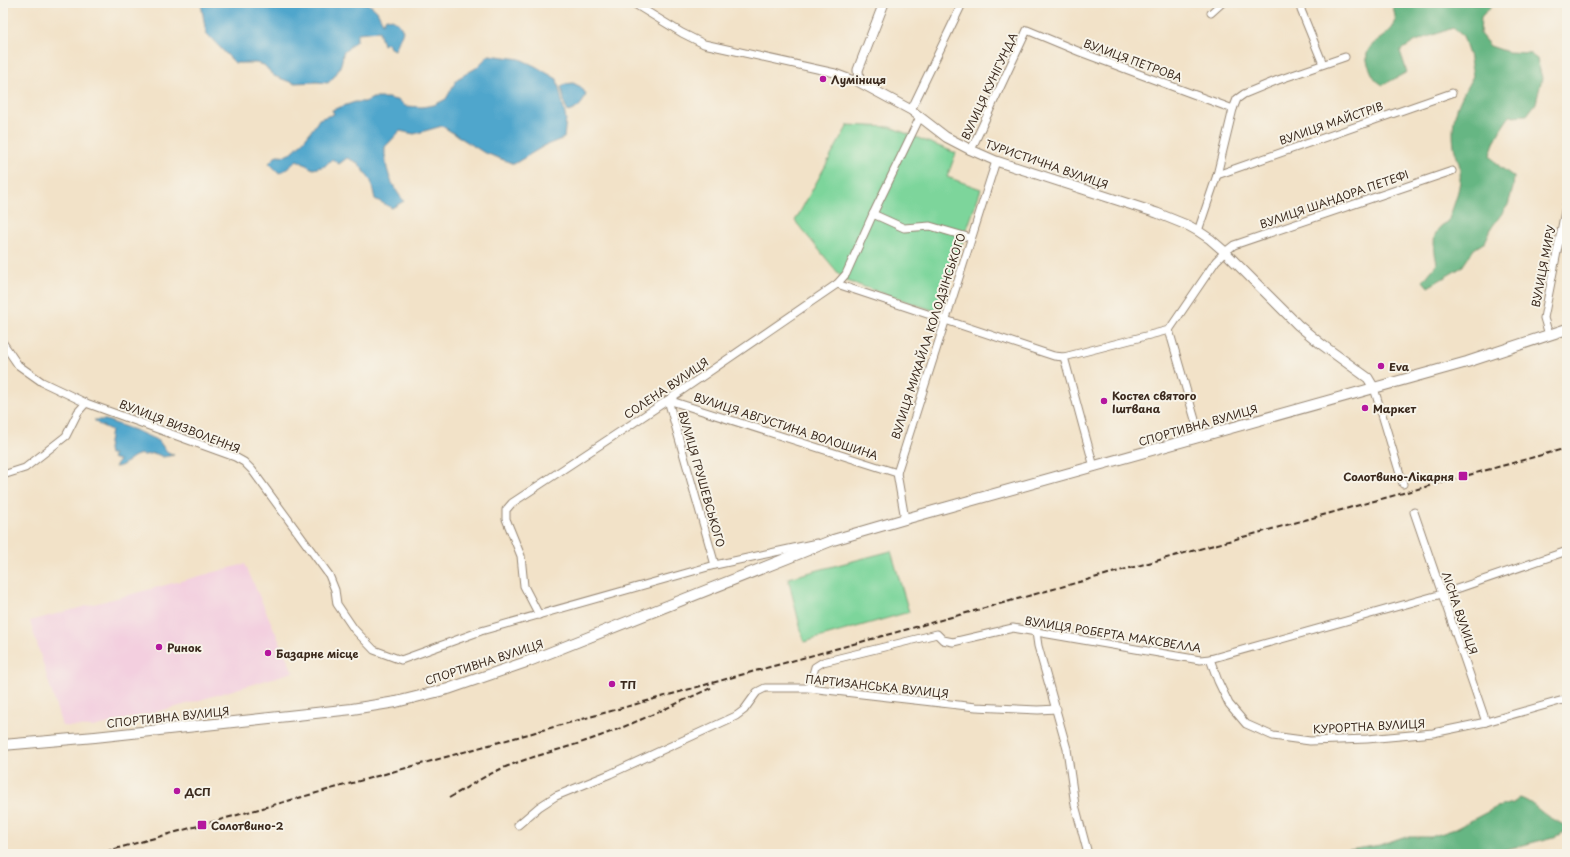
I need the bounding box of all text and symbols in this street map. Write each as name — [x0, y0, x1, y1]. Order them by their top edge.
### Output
street label: ВУЛИЦЯ КУНІГУНДА — [957, 29, 1022, 142]
street label: ВУЛИЦЯ ПЕТРОВА — [1081, 34, 1185, 86]
place label: Луміниця — [831, 71, 886, 88]
marker: Луміниця — [818, 74, 828, 84]
street label: ВУЛИЦЯ МАЙСТРІВ — [1277, 97, 1385, 149]
street label: ТУРИСТИЧНА ВУЛИЦЯ — [983, 135, 1111, 193]
street label: ВУЛИЦЯ ШАНДОРА ПЕТЕФІ — [1257, 166, 1411, 232]
street label: ВУЛИЦЯ МИРУ — [1527, 223, 1559, 308]
street label: ВУЛИЦЯ МИХАЙЛА КОЛОДЗІНСЬКОГО — [887, 231, 969, 441]
street label: СОЛЕНА ВУЛИЦЯ — [620, 353, 712, 423]
place label: Eva — [1389, 358, 1410, 375]
marker: Eva — [1376, 361, 1386, 371]
place label: Костел святого Іштвана — [1112, 387, 1197, 417]
street label: ВУЛИЦЯ АВГУСТИНА ВОЛОШИНА — [692, 388, 881, 464]
street label: ВУЛИЦЯ ВИЗВОЛЕННЯ — [117, 395, 243, 457]
marker: Костел святого Іштвана — [1099, 396, 1109, 406]
street label: СПОРТИВНА ВУЛИЦЯ — [1136, 400, 1260, 450]
place label: Маркет — [1373, 400, 1416, 417]
marker: Маркет — [1360, 403, 1370, 413]
street label: ВУЛИЦЯ ГРУШЕВСЬКОГО — [674, 409, 730, 549]
place label: Солотвино-Лікарня — [1343, 468, 1454, 485]
marker: Солотвино-Лікарня — [1457, 470, 1469, 482]
street label: ЛІСНА ВУЛИЦЯ — [1438, 569, 1482, 657]
street label: ВУЛИЦЯ РОБЕРТА МАКСВЕЛЛА — [1024, 612, 1203, 656]
street label: СПОРТИВНА ВУЛИЦЯ — [423, 635, 545, 689]
place label: Ринок — [167, 639, 202, 656]
marker: Ринок — [154, 642, 164, 652]
place label: Базарне місце — [276, 645, 359, 662]
marker: Базарне місце — [263, 648, 273, 658]
street label: ПАРТИЗАНСЬКА ВУЛИЦЯ — [804, 670, 950, 702]
place label: ТП — [620, 676, 636, 693]
marker: ТП — [607, 679, 617, 689]
street label: СПОРТИВНА ВУЛИЦЯ — [106, 702, 230, 732]
street label: КУРОРТНА ВУЛИЦЯ — [1313, 715, 1425, 737]
place label: ДСП — [184, 783, 211, 800]
marker: ДСП — [172, 786, 182, 796]
place label: Солотвино-2 — [211, 817, 284, 834]
marker: Солотвино-2 — [196, 819, 208, 831]

